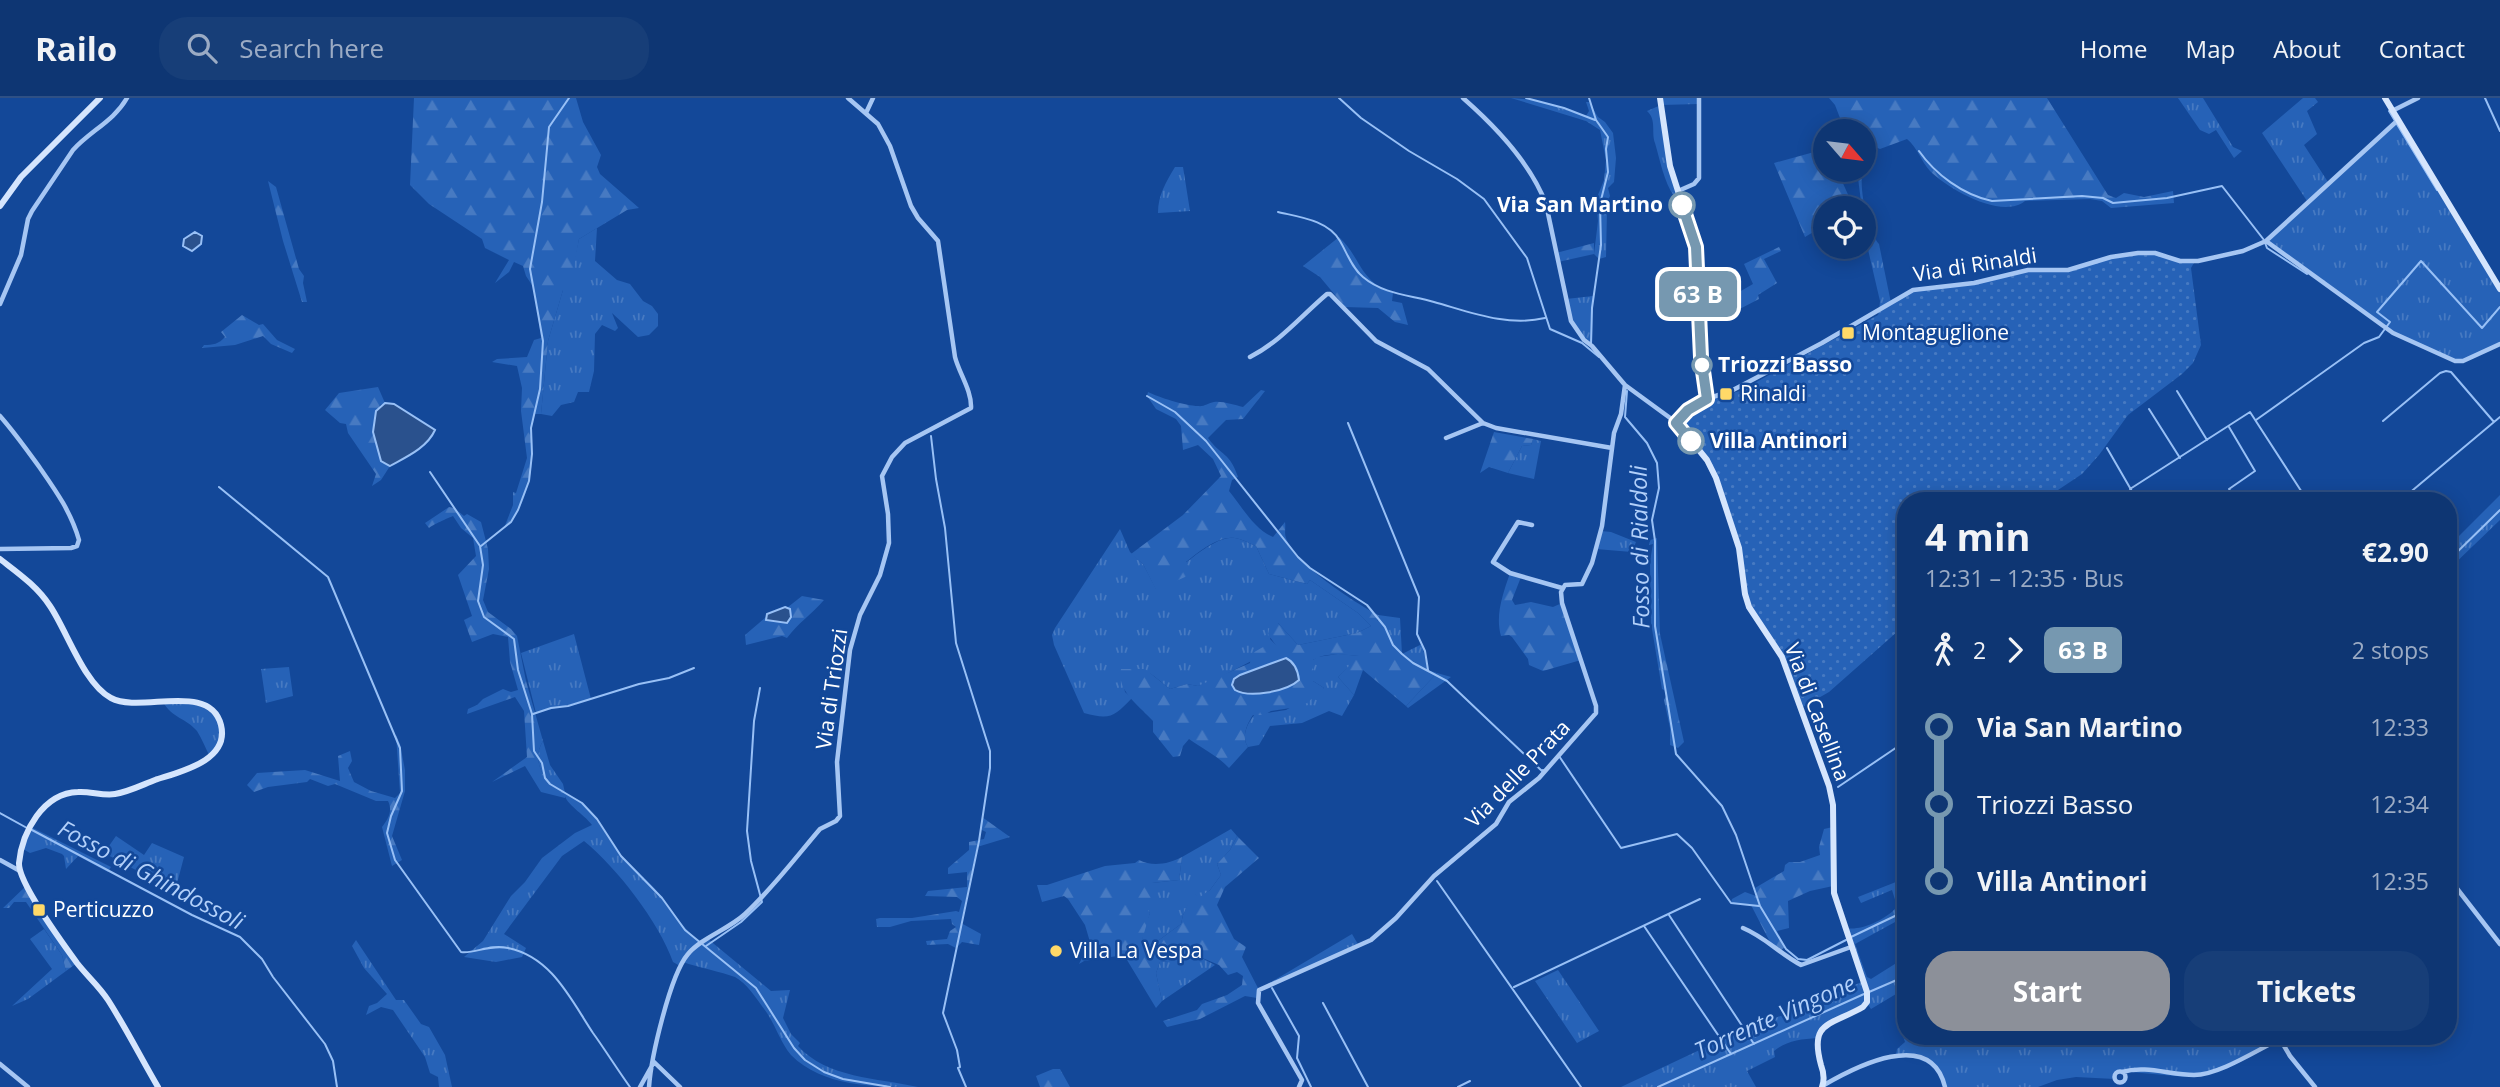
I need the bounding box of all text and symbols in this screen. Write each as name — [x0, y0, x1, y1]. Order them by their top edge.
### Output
search box — [159, 17, 649, 80]
text: Railo — [35, 26, 117, 71]
icon: search — [183, 29, 221, 67]
text: Search here — [239, 30, 384, 66]
text: Home — [2080, 32, 2148, 65]
text: Map — [2186, 32, 2235, 65]
text: About — [2273, 32, 2341, 65]
text: Contact — [2379, 32, 2465, 65]
north arrow — [1813, 119, 1876, 182]
map controls — [1813, 119, 1876, 259]
place label: Via San Martino — [1497, 190, 1663, 218]
marker: Via San Martino — [1669, 192, 1695, 218]
button: locate — [1813, 196, 1876, 259]
street label: Via di Rinaldi — [1911, 240, 2039, 288]
line badge: 63 B — [1649, 271, 1747, 317]
text: 63 B — [1673, 277, 1723, 310]
place label: Montaguglione — [1862, 318, 2009, 346]
marker: Montaguglione — [1840, 325, 1856, 341]
place label: Triozzi Basso — [1718, 350, 1852, 378]
marker: Triozzi Basso — [1692, 355, 1712, 375]
place label: Rinaldi — [1740, 379, 1806, 407]
marker: Rinaldi — [1718, 386, 1734, 402]
place label: Villa Antinori — [1710, 426, 1848, 454]
marker: Villa Antinori — [1678, 428, 1704, 454]
water label: Fosso di Rialdoli — [1622, 464, 1656, 629]
text: 4 min — [1925, 510, 2030, 562]
text: €2.90 — [2362, 534, 2429, 570]
text: 12:31 – 12:35 · Bus — [1925, 562, 2124, 594]
street label: Via di Triozzi — [809, 627, 853, 751]
icon: walk — [1925, 631, 1963, 669]
icon: forward — [1996, 631, 2034, 669]
text: 63 B — [2058, 633, 2108, 666]
text: 2 — [1973, 634, 1986, 666]
text: 2 stops — [2352, 634, 2429, 666]
street label: Via di Casellina — [1779, 639, 1857, 785]
text: Via San Martino — [1977, 709, 2183, 745]
text: 12:33 — [2370, 711, 2429, 743]
street label: Via delle Prata — [1459, 713, 1576, 833]
text: Triozzi Basso — [1977, 786, 2134, 822]
text: 12:34 — [2370, 788, 2429, 820]
water label: Fosso di Ghindossoli — [53, 812, 251, 937]
text: Villa Antinori — [1977, 863, 2147, 899]
text: 12:35 — [2370, 865, 2429, 897]
place label: Perticuzzo — [53, 895, 154, 923]
marker: Perticuzzo — [31, 902, 47, 918]
place label: Villa La Vespa — [1070, 936, 1202, 964]
marker: Villa La Vespa — [1048, 943, 1064, 959]
button: Start — [1925, 951, 2170, 1031]
button: Tickets — [2184, 951, 2429, 1031]
water label: Torrente Vingone — [1689, 966, 1860, 1066]

